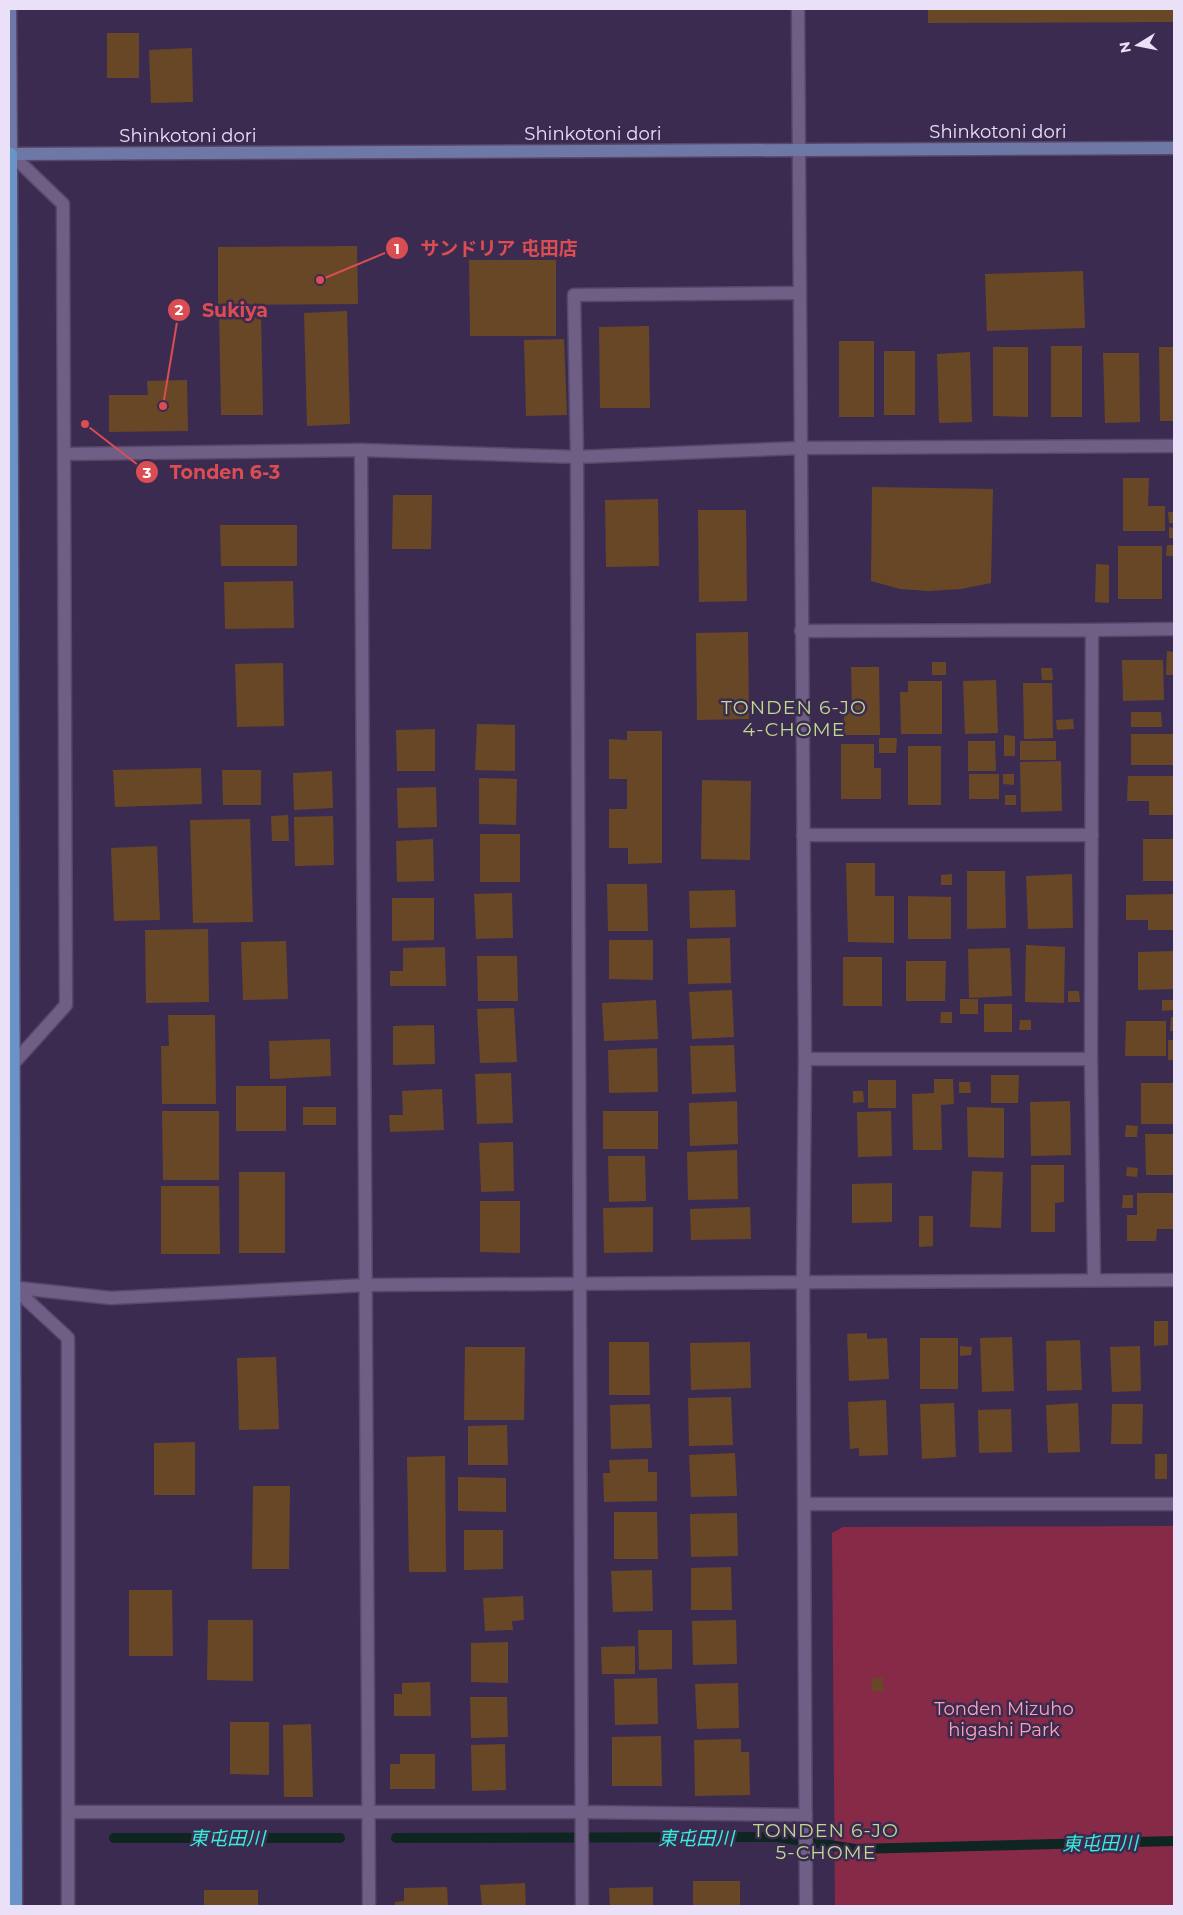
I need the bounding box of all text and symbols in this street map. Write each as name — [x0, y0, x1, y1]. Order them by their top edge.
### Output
north arrow — [1113, 20, 1163, 70]
text: N — [1115, 40, 1135, 54]
street label: Shinkotoni dori — [929, 121, 1067, 143]
street label: Shinkotoni dori — [524, 123, 662, 145]
street label: Shinkotoni dori — [119, 125, 257, 147]
callout: サンドリア 屯田店 — [385, 231, 587, 265]
text: サンドリア 屯田店 — [420, 237, 578, 260]
text: 1 — [394, 239, 400, 258]
callout: Sukiya — [167, 293, 278, 327]
text: Sukiya — [202, 299, 268, 322]
text: 2 — [175, 300, 184, 319]
callout: Tonden 6-3 — [135, 455, 290, 489]
text: Tonden 6-3 — [170, 461, 280, 484]
text: 3 — [142, 463, 152, 482]
district label: TONDEN 6-JO 4-CHOME — [721, 696, 867, 741]
park label: Tonden Mizuho higashi Park — [934, 1698, 1074, 1741]
district label: TONDEN 6-JO 5-CHOME — [753, 1819, 899, 1864]
water label: 東屯田川 — [189, 1827, 267, 1850]
water label: 東屯田川 — [658, 1827, 736, 1850]
water label: 東屯田川 — [1062, 1831, 1140, 1856]

